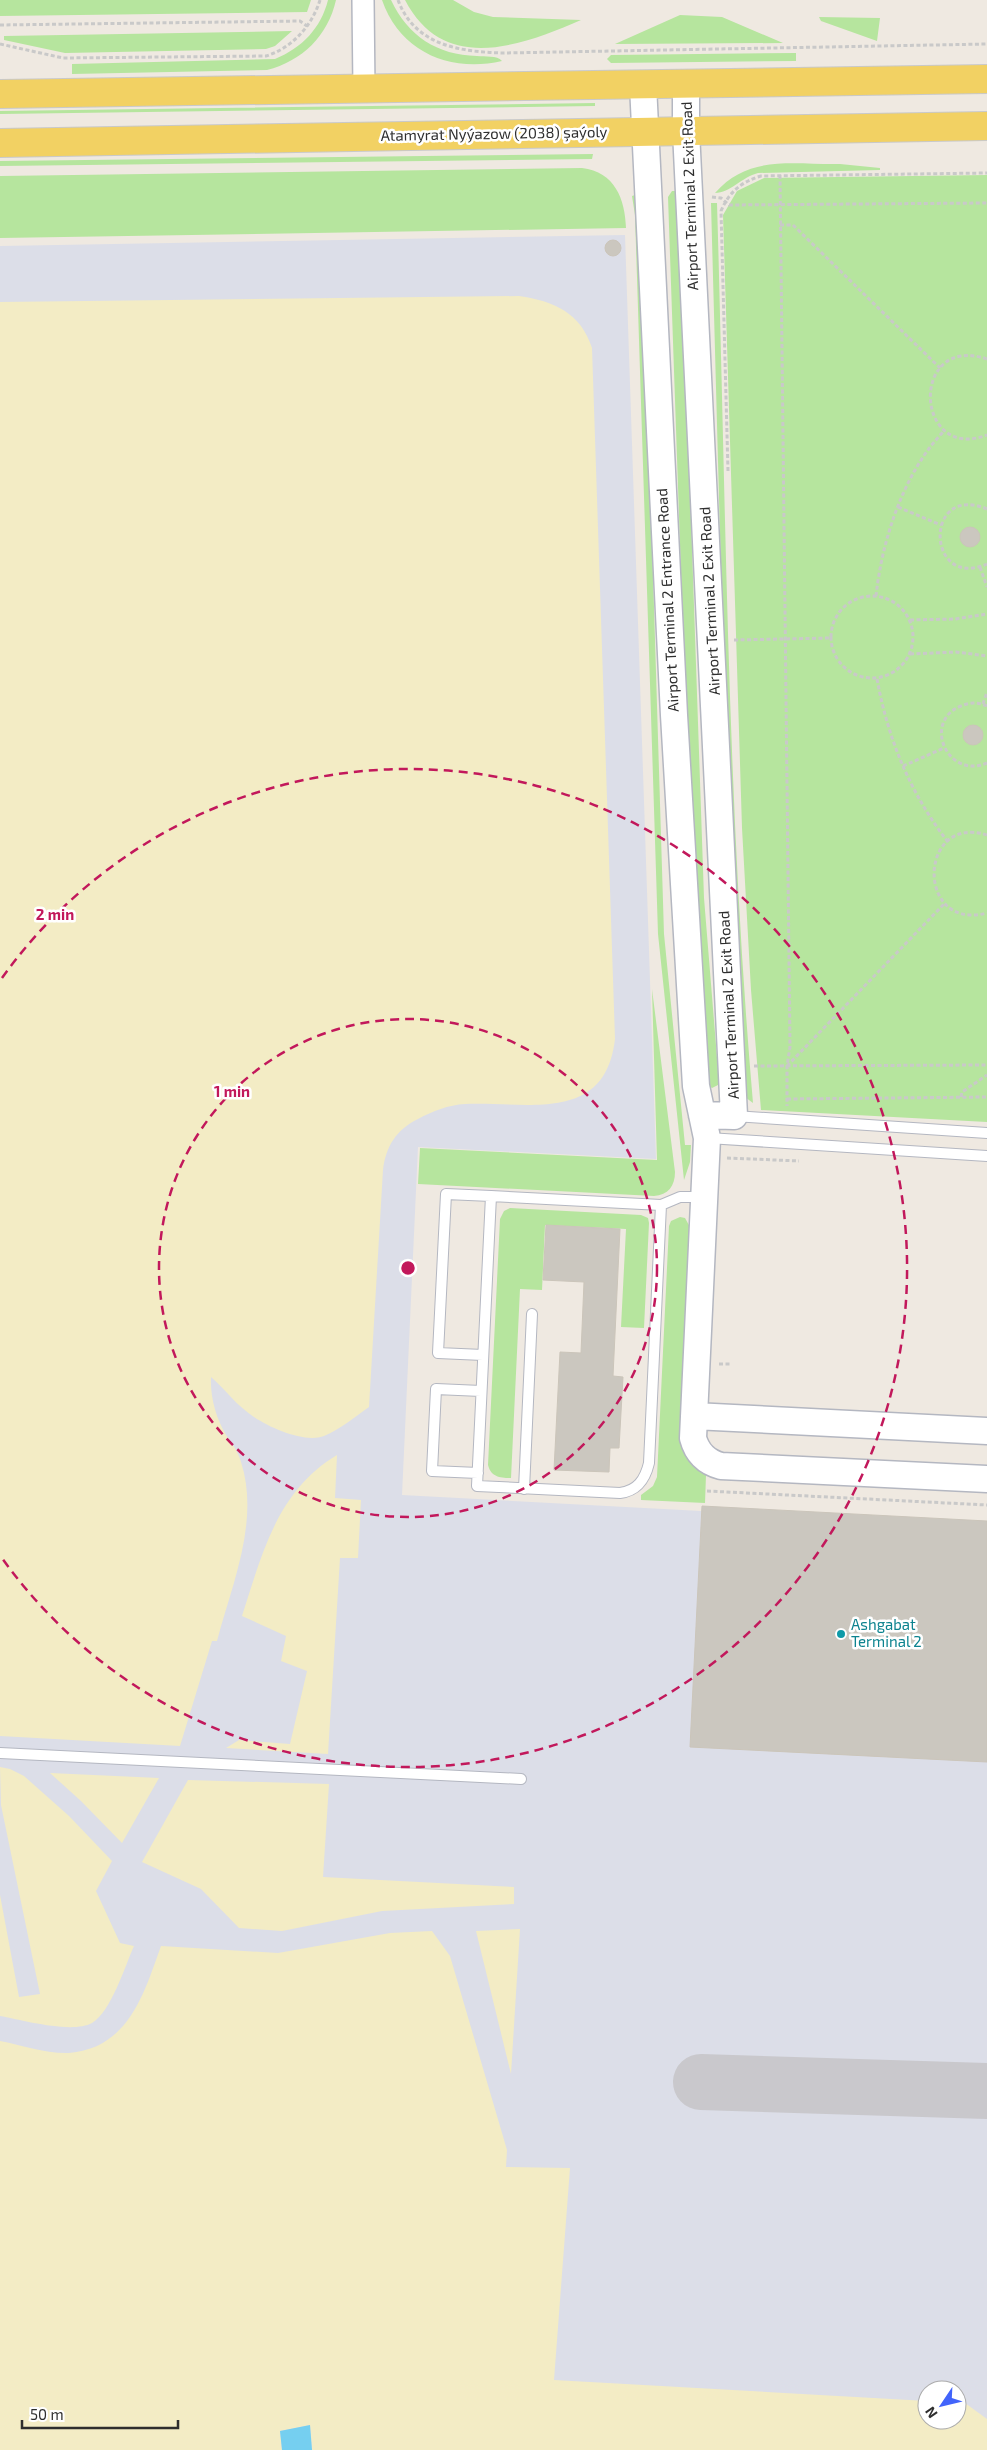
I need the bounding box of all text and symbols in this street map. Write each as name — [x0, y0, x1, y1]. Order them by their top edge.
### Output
street label: Airport Terminal 2 Exit Road — [677, 101, 701, 291]
street label: Atamyrat Nyýazow (2038) şaýoly — [380, 122, 608, 145]
street label: Airport Terminal 2 Entrance Road — [652, 488, 682, 712]
street label: Airport Terminal 2 Exit Road — [695, 506, 723, 696]
text: 2 min — [36, 905, 74, 923]
street label: Airport Terminal 2 Exit Road — [714, 910, 742, 1100]
text: 1 min — [214, 1082, 250, 1100]
centre of rings — [399, 1259, 417, 1277]
place label: Ashgabat Terminal 2 — [851, 1615, 922, 1650]
marker: Ashgabat Terminal 2 — [835, 1628, 847, 1640]
north arrow — [917, 2380, 967, 2430]
scale bar — [22, 2398, 179, 2430]
text: N — [921, 2404, 941, 2422]
text: 50 m — [30, 2405, 64, 2423]

